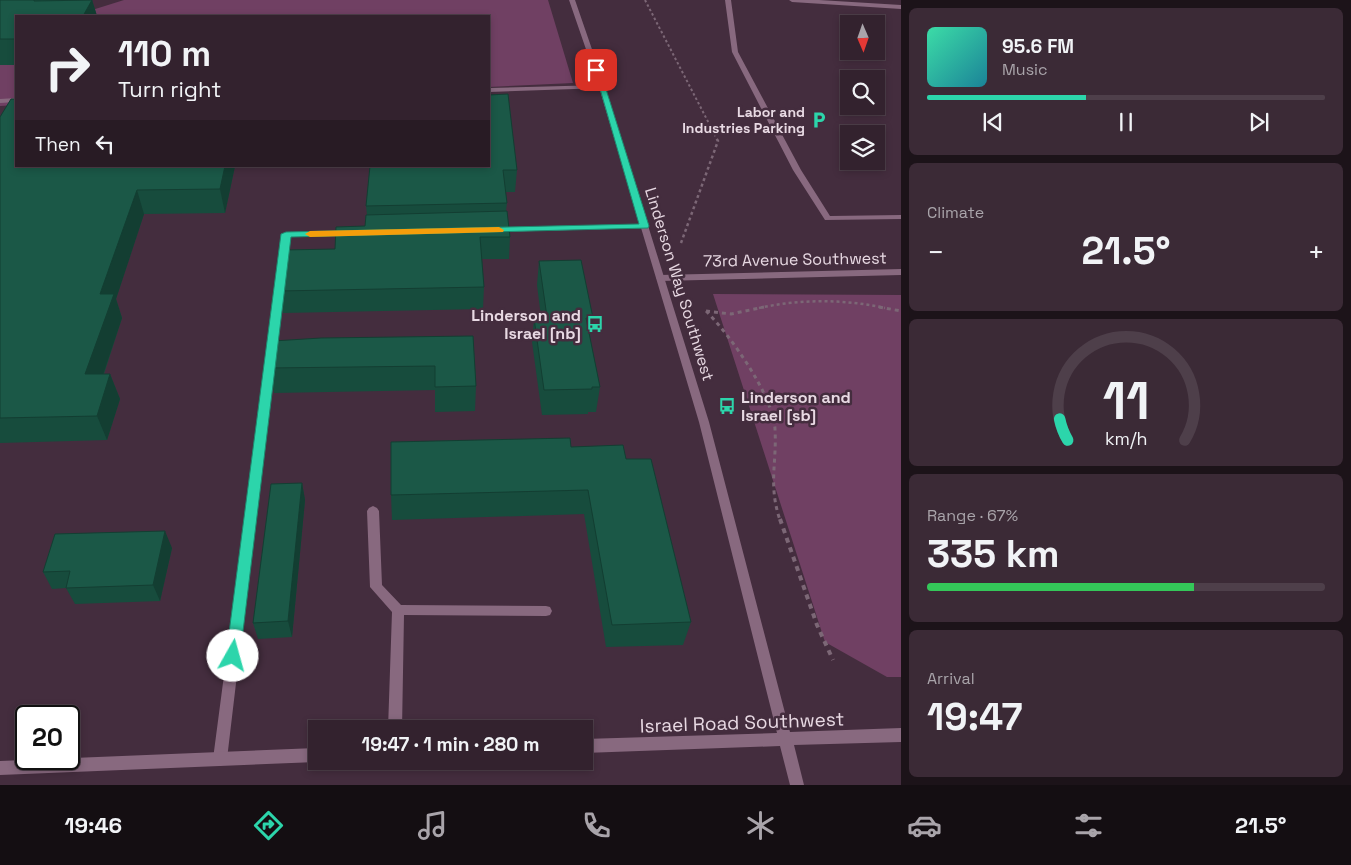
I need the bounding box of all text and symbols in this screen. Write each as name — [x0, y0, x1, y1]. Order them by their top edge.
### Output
north arrow — [840, 15, 885, 60]
map controls — [840, 15, 885, 170]
text: 110 m — [118, 32, 211, 76]
text: 95.6 FM — [1002, 34, 1074, 59]
icon: right — [35, 35, 100, 100]
pin — [575, 49, 617, 91]
icon: arrive — [582, 56, 610, 84]
text: Music — [1002, 59, 1048, 80]
button: search — [840, 70, 885, 115]
text: Turn right — [118, 75, 221, 103]
place label: Labor and Industries Parking — [682, 103, 805, 137]
icon: previous — [979, 108, 1007, 136]
icon: pause — [1112, 108, 1140, 136]
icon: next — [1245, 108, 1273, 136]
parking icon: Labor and Industries Parking — [809, 110, 829, 130]
button: layers — [840, 125, 885, 170]
icon: left — [91, 130, 119, 158]
text: Then — [35, 132, 81, 157]
street label: Linderson Way Southwest — [640, 185, 719, 383]
text: Climate — [927, 202, 984, 223]
text: 21.5° — [1082, 227, 1170, 275]
text: − — [927, 234, 944, 270]
text: + — [1308, 234, 1325, 270]
street label: 73rd Avenue Southwest — [703, 247, 887, 272]
place label: Linderson and Israel [nb] — [471, 305, 581, 344]
bus stop icon: Linderson and Israel [nb] — [585, 314, 605, 334]
text: 11 — [1102, 368, 1150, 434]
place label: Linderson and Israel [sb] — [741, 387, 851, 426]
bus stop icon: Linderson and Israel [sb] — [717, 396, 737, 416]
text: km/h — [1105, 427, 1147, 450]
text: Range · 67% — [927, 505, 1018, 526]
text: 335 km — [927, 530, 1060, 578]
position arrow — [206, 629, 258, 681]
text: Arrival — [927, 668, 975, 689]
text: 19:47 — [927, 693, 1023, 741]
speed limit sign: 20 — [15, 705, 80, 770]
street label: Israel Road Southwest — [639, 706, 845, 739]
text: 19:47 · 1 min · 280 m — [362, 732, 539, 757]
icon: directions — [251, 808, 286, 843]
icon: music — [415, 808, 450, 843]
icon: phone — [579, 808, 614, 843]
icon: climate — [743, 808, 778, 843]
icon: car — [907, 808, 942, 843]
icon: filters — [1071, 808, 1106, 843]
text: 19:46 — [64, 811, 122, 839]
text: 21.5° — [1235, 811, 1287, 839]

